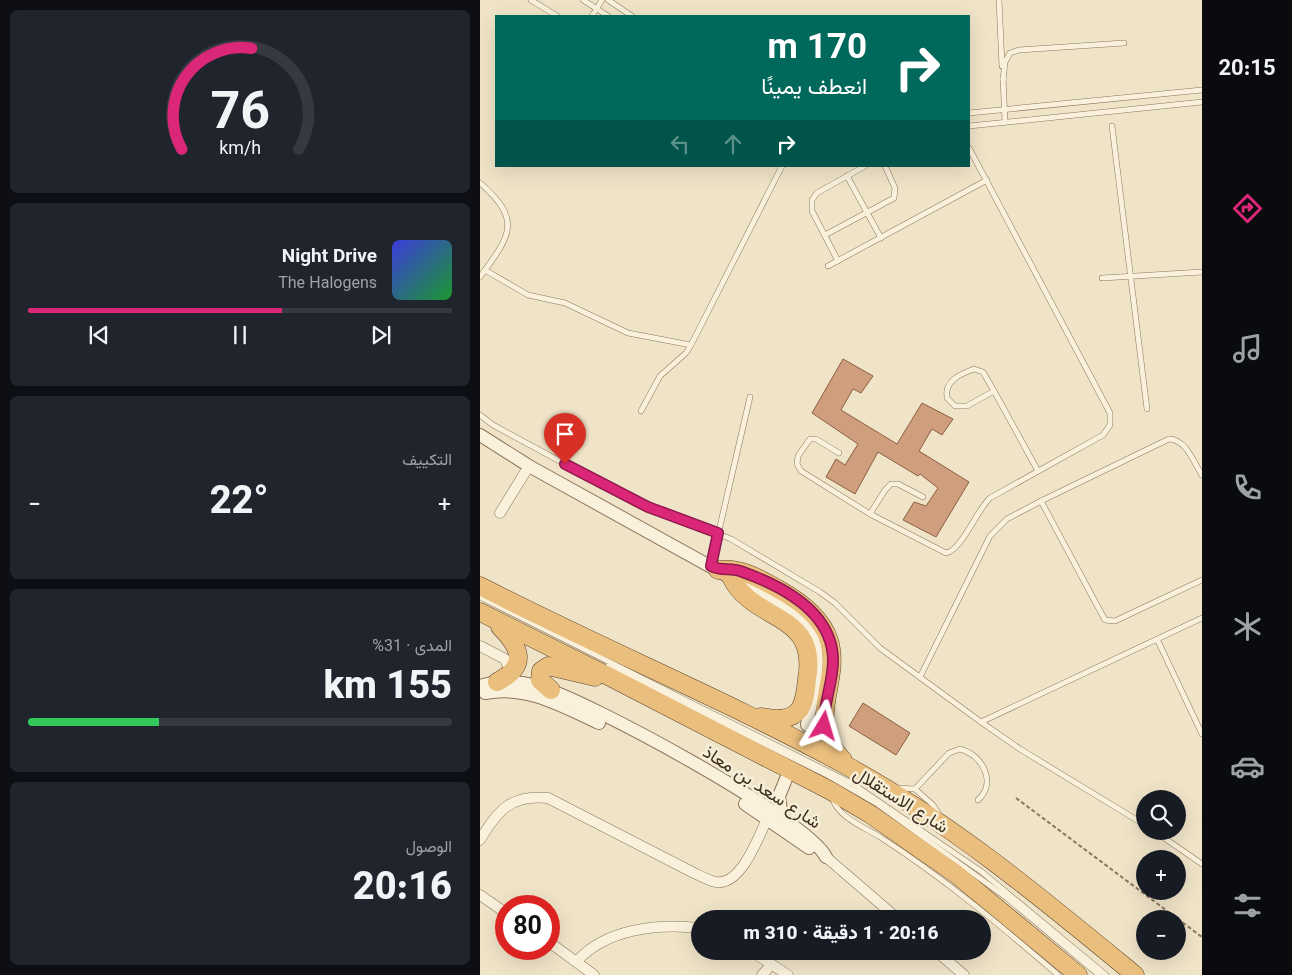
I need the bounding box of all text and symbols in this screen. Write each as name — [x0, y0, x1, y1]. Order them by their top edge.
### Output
text: 170 m — [768, 22, 867, 77]
icon: right — [885, 35, 950, 100]
text: 20:15 — [1218, 52, 1276, 87]
text: انعطف يمينًا — [761, 71, 867, 106]
text: 76 — [210, 75, 270, 156]
icon: left — [666, 130, 694, 158]
icon: ahead — [719, 130, 747, 158]
icon: right — [772, 130, 800, 158]
text: km/h — [219, 136, 261, 164]
icon: directions — [1230, 191, 1265, 226]
text: Night Drive — [282, 243, 377, 272]
text: The Halogens — [278, 272, 377, 297]
icon: previous — [85, 321, 113, 349]
icon: pause — [226, 321, 254, 349]
icon: next — [367, 321, 395, 349]
icon: music — [1230, 331, 1265, 366]
pin — [544, 413, 586, 464]
icon: arrive — [551, 420, 579, 448]
text: التكييف — [402, 449, 452, 474]
icon: phone — [1230, 470, 1265, 505]
text: 22° — [210, 474, 268, 533]
text: − — [28, 482, 41, 526]
text: + — [437, 482, 452, 526]
icon: climate — [1230, 609, 1265, 644]
text: المدى · 31% — [372, 635, 452, 660]
text: 155 km — [323, 659, 452, 718]
position arrow — [797, 699, 849, 751]
street label: شارع سعد بن معاذ — [696, 740, 826, 838]
icon: car — [1230, 749, 1265, 784]
street label: شارع الاستقلال — [847, 761, 953, 842]
map controls — [1136, 790, 1186, 960]
button: search — [1136, 790, 1186, 840]
text: الوصول — [406, 836, 452, 861]
button: + — [1136, 850, 1186, 900]
text: 20:16 — [353, 860, 452, 919]
icon: filters — [1230, 888, 1265, 923]
speed limit sign: 80 — [495, 895, 560, 960]
button: − — [1136, 910, 1186, 960]
text: 20:16 · 1 دقيقة · 310 m — [743, 920, 939, 949]

